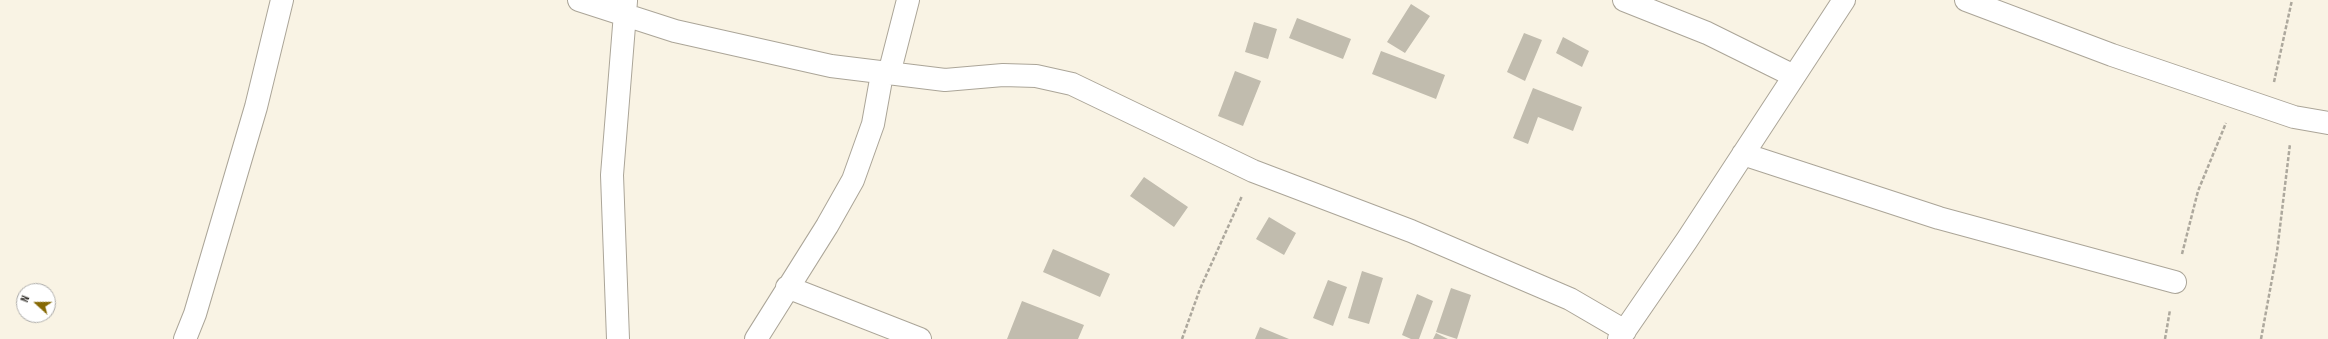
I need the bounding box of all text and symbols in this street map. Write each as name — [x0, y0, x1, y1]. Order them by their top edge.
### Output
north arrow — [16, 283, 56, 323]
text: N — [18, 294, 32, 304]

